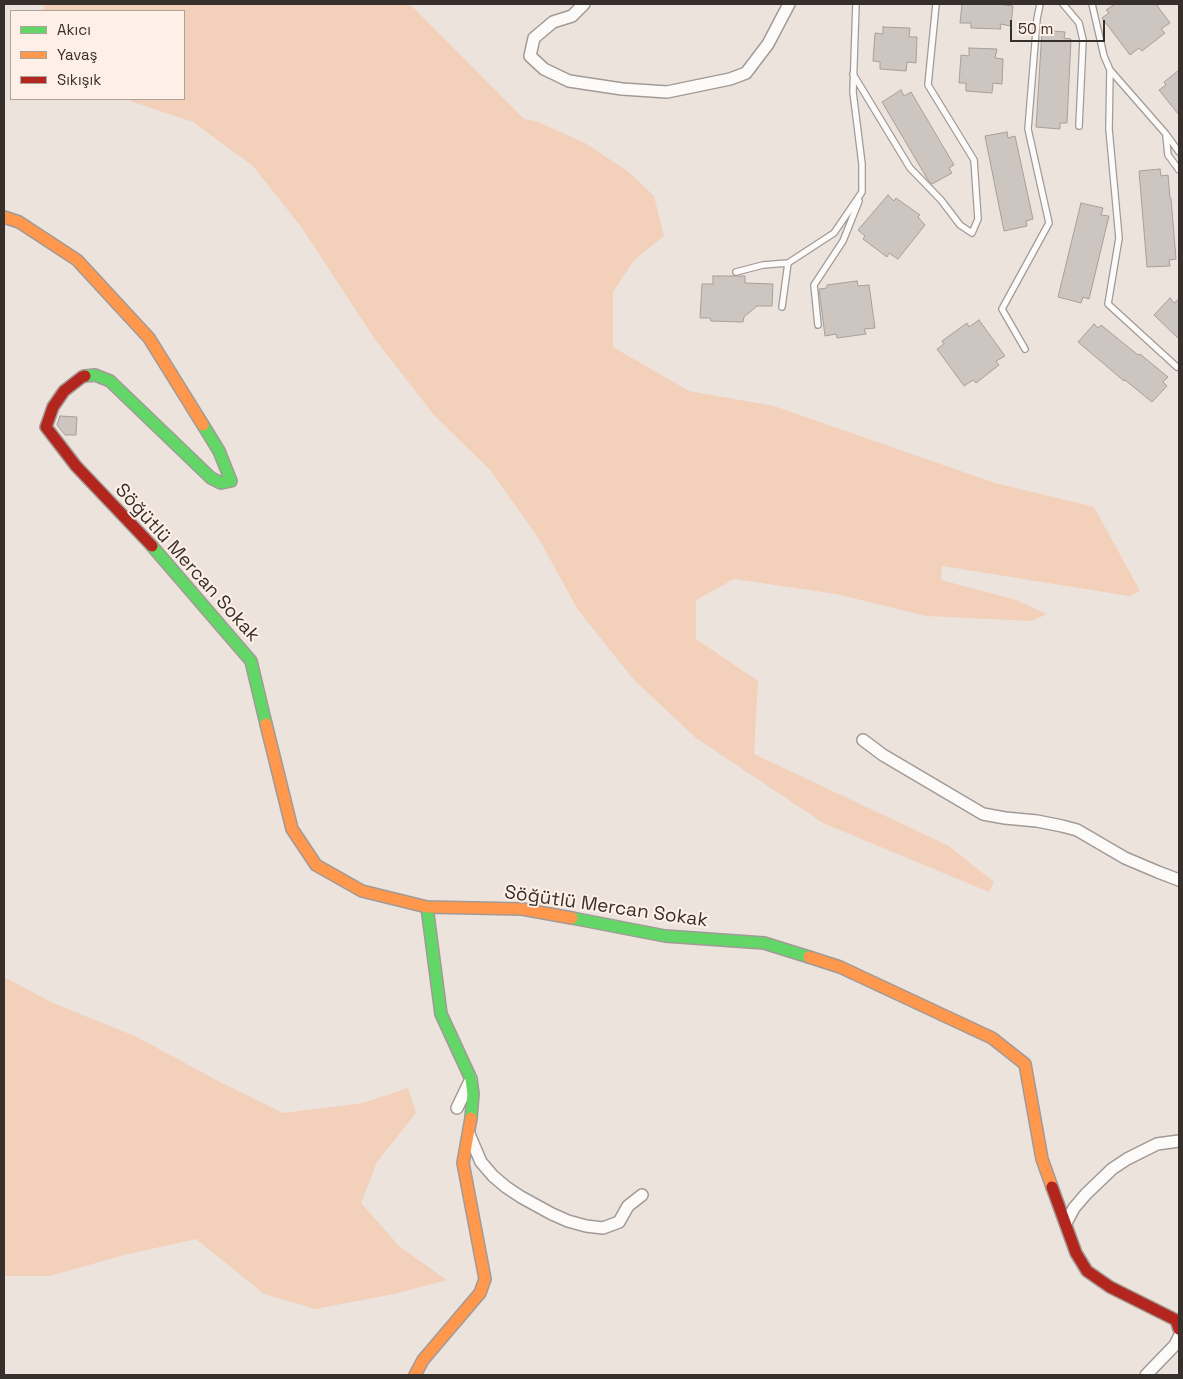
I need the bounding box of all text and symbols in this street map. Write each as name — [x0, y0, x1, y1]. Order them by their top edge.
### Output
legend — [10, 10, 185, 100]
scale bar — [1013, 10, 1108, 42]
text: 50 m — [1018, 19, 1053, 38]
text: Akıcı — [57, 20, 91, 39]
text: Yavaş — [57, 45, 97, 64]
text: Sıkışık — [57, 70, 101, 89]
street label: Söğütlü Mercan Sokak — [110, 479, 264, 647]
street label: Söğütlü Mercan Sokak — [503, 881, 709, 933]

